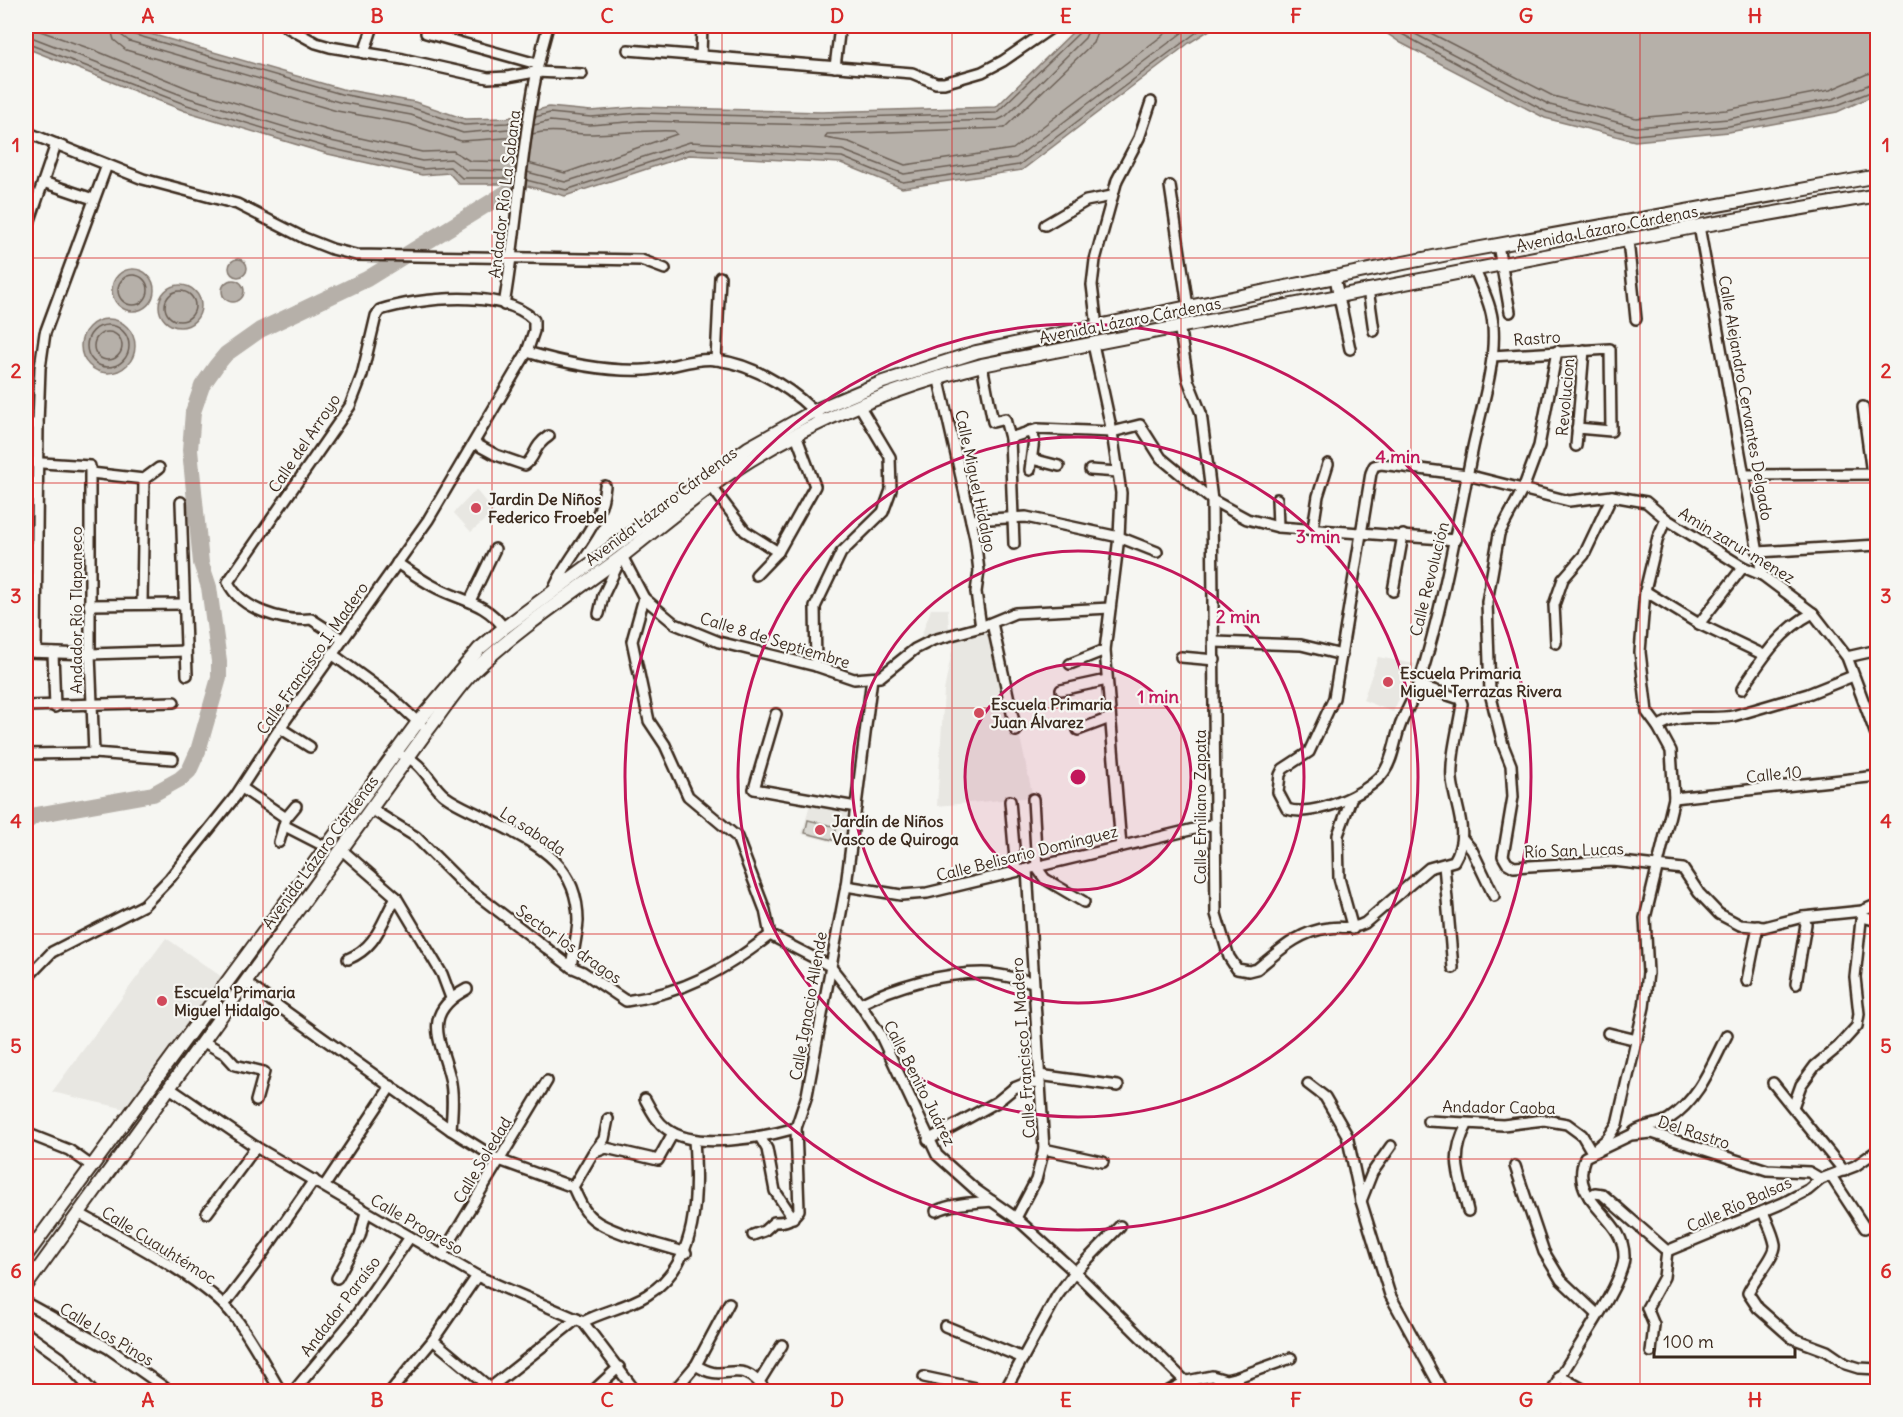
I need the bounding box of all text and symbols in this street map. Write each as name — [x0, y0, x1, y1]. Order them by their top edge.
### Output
text: A — [142, 3, 155, 28]
text: B — [370, 3, 384, 28]
text: C — [600, 3, 614, 28]
text: D — [830, 3, 844, 28]
text: E — [1060, 3, 1072, 28]
text: F — [1290, 3, 1302, 28]
text: G — [1519, 3, 1533, 28]
text: H — [1748, 3, 1762, 28]
street label: Andador Río La Sabana — [484, 109, 524, 279]
text: 1 — [12, 132, 20, 157]
text: 1 — [1882, 132, 1890, 157]
street label: Avenida Lázaro Cárdenas — [1514, 201, 1700, 255]
street label: Calle Alejandro Cervantes Delgado — [1715, 274, 1777, 522]
street label: Avenida Lázaro Cárdenas — [1037, 293, 1223, 347]
street label: Rastro — [1513, 326, 1561, 350]
street label: Revolucion — [1552, 357, 1578, 437]
text: 2 — [11, 358, 22, 383]
text: 2 — [1881, 358, 1892, 383]
street label: Calle del Arroyo — [264, 390, 344, 496]
street label: Calle Miguel Hidalgo — [951, 408, 1001, 554]
street label: Avenida Lázaro Cárdenas — [581, 442, 741, 570]
text: 4 min — [1376, 445, 1421, 468]
place label: Jardin De Niños Federico Froebel — [488, 489, 607, 527]
marker: Jardin De Niños Federico Froebel — [469, 501, 483, 515]
street label: Amin zarur menez — [1675, 502, 1799, 588]
street label: Calle Revolución — [1405, 520, 1453, 638]
text: 3 min — [1296, 525, 1341, 548]
street label: Andador Río Tlapaneco — [66, 526, 86, 694]
street label: Calle Francisco I. Madero — [252, 578, 372, 738]
text: 3 — [10, 583, 22, 608]
text: 3 — [1880, 583, 1892, 608]
text: 2 min — [1216, 605, 1261, 628]
street label: Calle 8 de Septiembre — [698, 608, 852, 672]
place label: Escuela Primaria Miguel Terrazas Rivera — [1400, 663, 1562, 702]
marker: Escuela Primaria Miguel Terrazas Rivera — [1381, 675, 1395, 689]
text: 1 min — [1137, 685, 1179, 708]
place label: Escuela Primaria Juan Álvarez — [991, 694, 1112, 732]
marker: Escuela Primaria Juan Álvarez — [972, 706, 986, 720]
street label: Calle Emiliano Zapata — [1190, 729, 1210, 885]
street label: Calle 10 — [1745, 761, 1803, 787]
centre of rings — [1068, 767, 1088, 787]
street label: Avenida Lázaro Cárdenas — [258, 771, 382, 933]
street label: La sabada — [496, 802, 570, 860]
text: 4 — [10, 808, 22, 833]
text: 4 — [1880, 808, 1892, 833]
place label: Jardín de Niños Vasco de Quiroga — [832, 811, 959, 850]
street label: Calle Belisario Domínguez — [934, 821, 1120, 885]
marker: Jardín de Niños Vasco de Quiroga — [813, 823, 827, 837]
street label: Río San Lucas — [1524, 838, 1624, 862]
street label: Sector los dragos — [512, 900, 626, 988]
street label: Calle Ignacio Allende — [785, 930, 831, 1082]
street label: Calle Francisco I. Madero — [1007, 957, 1039, 1139]
place label: Escuela Primaria Miguel Hidalgo — [174, 982, 295, 1021]
marker: Escuela Primaria Miguel Hidalgo — [155, 994, 169, 1008]
street label: Calle Benito Juárez — [880, 1017, 960, 1149]
text: 5 — [10, 1033, 22, 1058]
text: 5 — [1880, 1033, 1892, 1058]
street label: Andador Caoba — [1442, 1096, 1556, 1118]
street label: Del Rastro — [1655, 1111, 1733, 1153]
street label: Calle Soledad — [448, 1113, 516, 1207]
street label: Calle Río Balsas — [1684, 1172, 1794, 1236]
street label: Calle Progreso — [367, 1189, 467, 1259]
street label: Calle Cuauhtémoc — [98, 1202, 220, 1288]
street label: Andador Paraíso — [296, 1252, 384, 1360]
text: 6 — [10, 1258, 22, 1283]
text: 6 — [1880, 1258, 1892, 1283]
street label: Calle Los Pinos — [56, 1298, 158, 1370]
scale bar — [1654, 1321, 1795, 1359]
text: 100 m — [1663, 1330, 1714, 1353]
text: A — [142, 1387, 155, 1412]
text: B — [370, 1387, 384, 1412]
text: C — [600, 1387, 614, 1412]
text: D — [830, 1387, 844, 1412]
text: E — [1060, 1387, 1072, 1412]
text: F — [1290, 1387, 1302, 1412]
text: G — [1519, 1387, 1533, 1412]
text: H — [1748, 1387, 1762, 1412]

